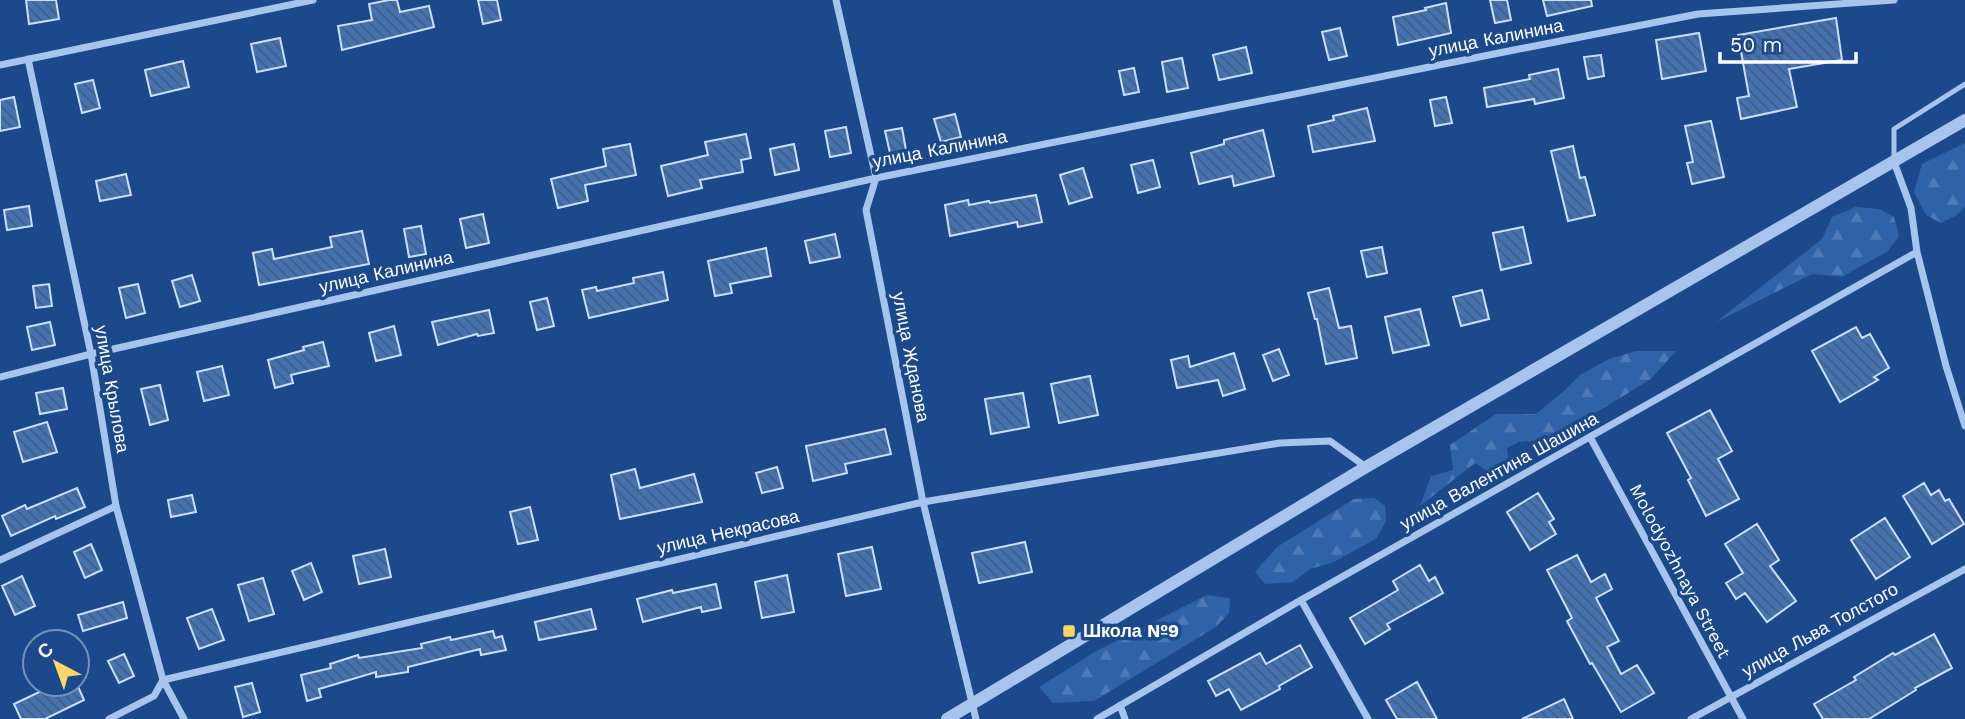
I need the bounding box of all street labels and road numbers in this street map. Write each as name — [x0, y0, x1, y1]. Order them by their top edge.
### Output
street label: улица Калинина — [1427, 14, 1566, 61]
street label: улица Калинина — [871, 125, 1010, 172]
street label: улица Калинина — [317, 246, 456, 297]
street label: улица Жданова — [889, 290, 935, 425]
street label: улица Крылова — [91, 323, 134, 455]
street label: улица Валентина Шашина — [1396, 407, 1602, 534]
street label: Molodyozhnaya Street — [1626, 480, 1736, 662]
street label: улица Некрасова — [655, 505, 802, 558]
street label: улица Льва Толстого — [1738, 578, 1901, 681]

